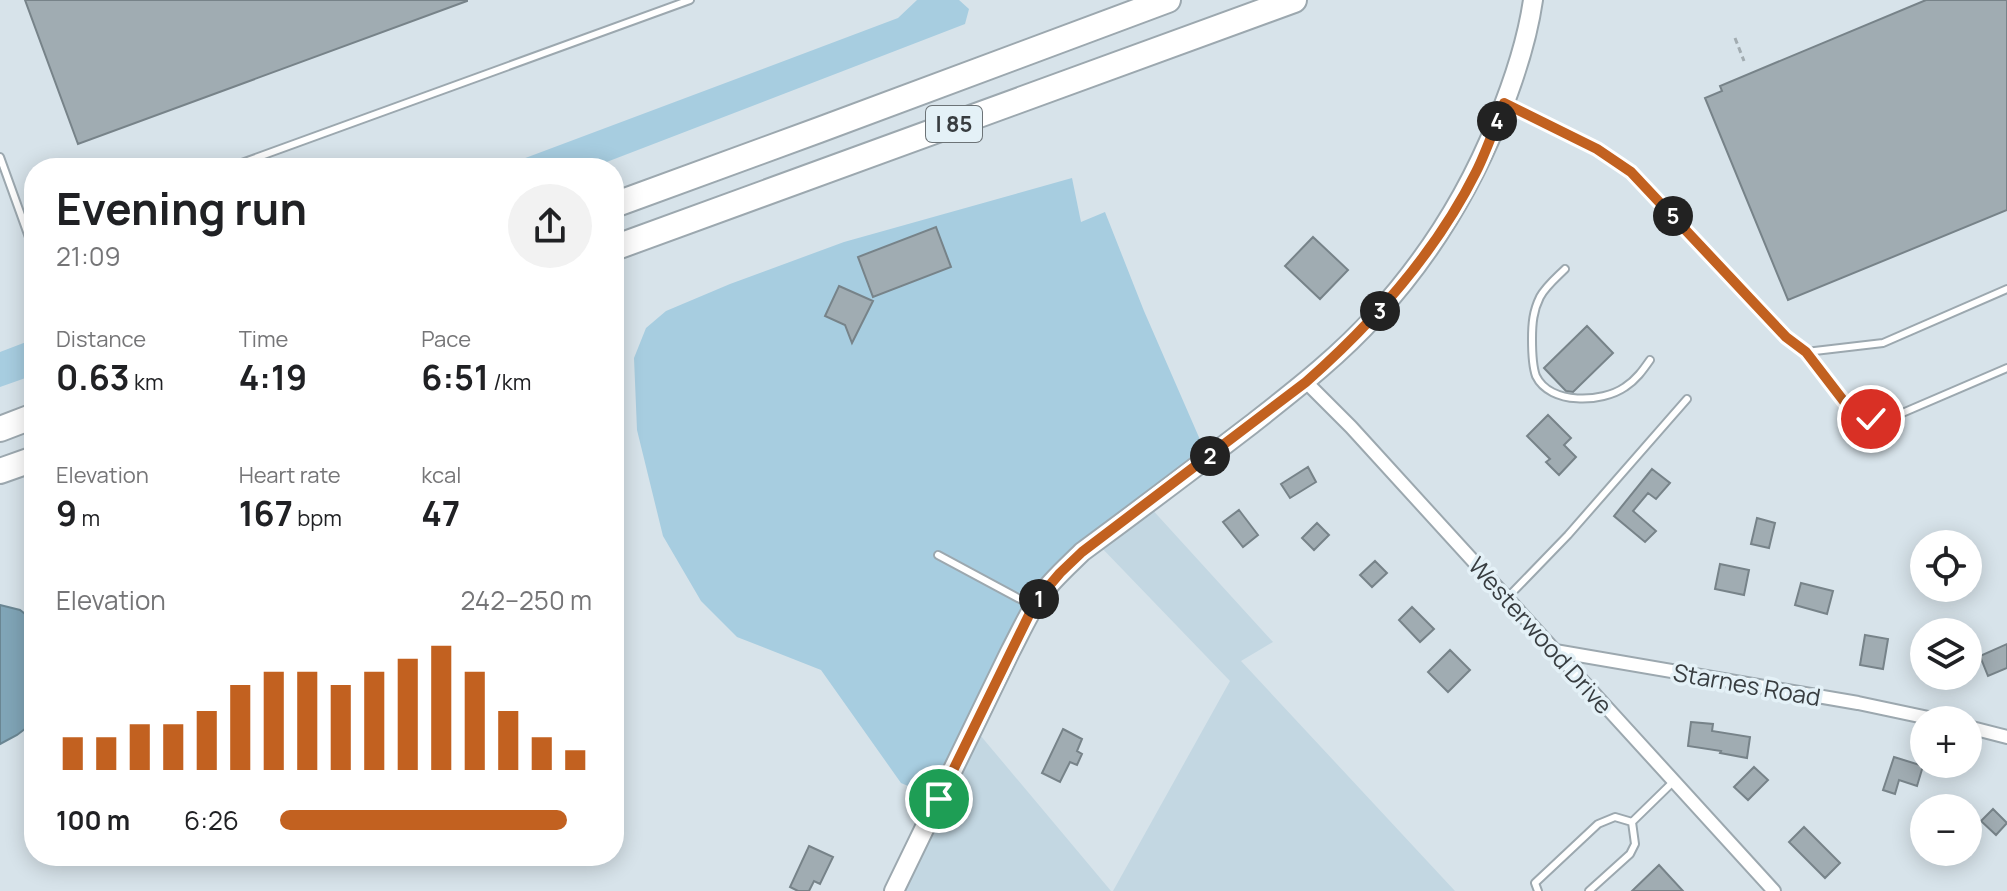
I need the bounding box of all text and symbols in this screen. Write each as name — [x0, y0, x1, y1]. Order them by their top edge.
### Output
pin: 4 — [1477, 101, 1517, 141]
road number: I 85 — [926, 106, 982, 142]
text: 4 — [1490, 106, 1504, 136]
text: Evening run — [56, 178, 307, 238]
button: share — [508, 184, 592, 268]
pin: 5 — [1653, 196, 1693, 236]
text: 5 — [1667, 201, 1679, 231]
text: 21:09 — [56, 238, 121, 274]
pin: 3 — [1360, 291, 1400, 331]
text: 3 — [1374, 296, 1386, 326]
text: Distance — [56, 324, 146, 354]
text: Time — [239, 324, 288, 354]
text: Pace — [421, 324, 471, 354]
text: 0.63 — [56, 354, 130, 400]
text: 4:19 — [239, 354, 307, 400]
text: 6:51 — [421, 354, 489, 400]
text: km — [130, 367, 164, 397]
text: /km — [489, 367, 531, 397]
pin — [1837, 385, 1905, 453]
icon: check — [1849, 397, 1893, 441]
pin: 2 — [1190, 436, 1230, 476]
text: 2 — [1203, 441, 1217, 471]
text: Elevation — [56, 460, 149, 490]
text: Heart rate — [239, 460, 341, 490]
text: kcal — [421, 460, 461, 490]
text: 9 — [56, 490, 77, 536]
text: 167 — [239, 490, 293, 536]
text: 47 — [421, 490, 460, 536]
text: m — [77, 503, 100, 533]
text: bpm — [293, 503, 342, 533]
map controls — [1910, 530, 1982, 866]
button: locate — [1910, 530, 1982, 602]
street label: Westerwood Drive — [1462, 549, 1620, 721]
pin: 1 — [1019, 579, 1059, 619]
text: Elevation — [56, 582, 166, 618]
text: 242–250 m — [461, 582, 592, 618]
text: 1 — [1034, 584, 1044, 614]
button: layers — [1910, 618, 1982, 690]
street label: Starnes Road — [1671, 655, 1823, 713]
button: + — [1910, 706, 1982, 778]
pin — [905, 765, 973, 833]
icon: arrive — [917, 777, 961, 821]
button: − — [1910, 794, 1982, 866]
text: 100 m — [56, 802, 130, 838]
text: 6:26 — [184, 802, 239, 838]

